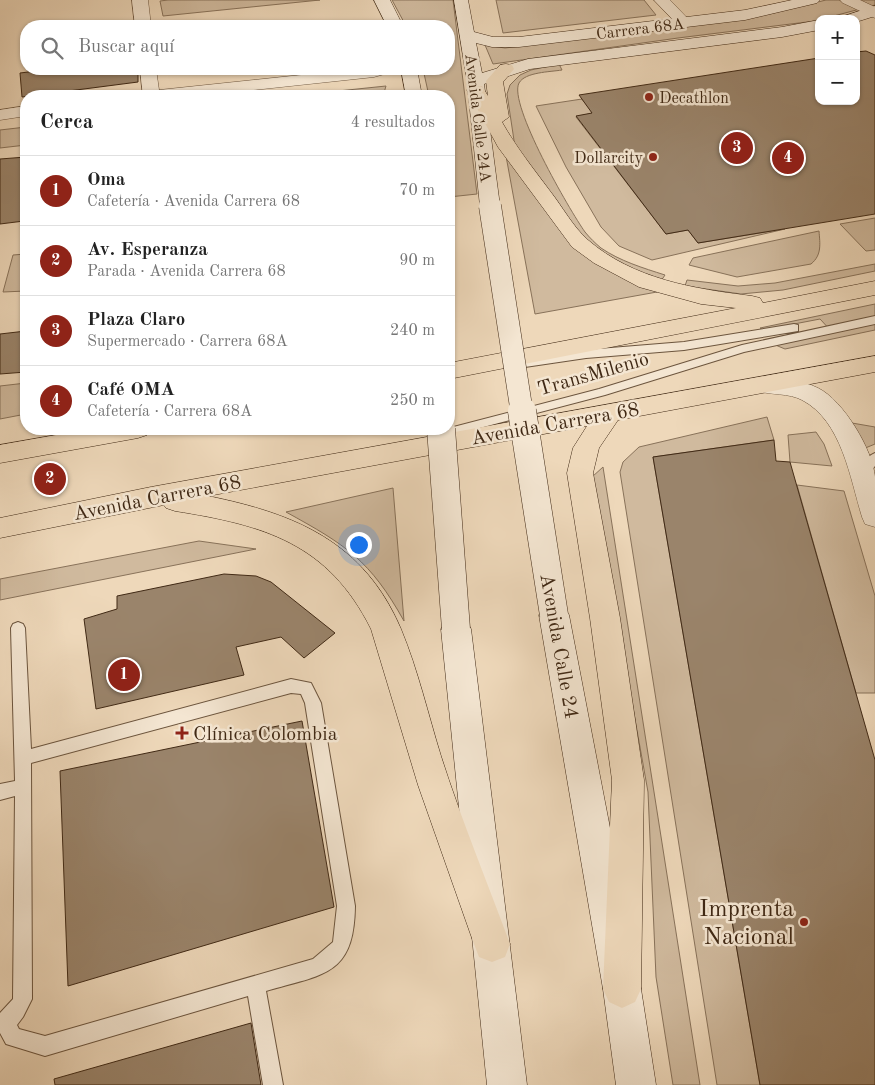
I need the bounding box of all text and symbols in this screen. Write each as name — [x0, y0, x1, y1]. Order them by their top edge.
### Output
map controls — [815, 15, 860, 105]
button: + — [815, 15, 860, 60]
street label: Carrera 68A — [595, 17, 685, 43]
search box — [20, 20, 455, 75]
icon: search — [38, 34, 66, 62]
text: Buscar aquí — [78, 38, 174, 57]
street label: Avenida Calle 24A — [461, 53, 493, 184]
button: − — [815, 60, 860, 105]
marker: Decathlon — [643, 91, 655, 103]
place label: Decathlon — [659, 91, 729, 107]
text: Cerca — [40, 112, 93, 133]
text: 4 resultados — [351, 115, 435, 131]
pin: 3 — [721, 129, 753, 167]
pin: 4 — [772, 139, 804, 177]
place label: Dollarcity — [574, 151, 644, 167]
marker: Dollarcity — [647, 151, 659, 163]
text: Oma — [87, 171, 125, 190]
text: 1 — [51, 183, 61, 199]
text: 70 m — [399, 183, 435, 199]
text: Cafetería · Avenida Carrera 68 — [87, 194, 300, 210]
text: Av. Esperanza — [87, 241, 208, 260]
text: 2 — [51, 253, 61, 269]
text: 90 m — [399, 253, 435, 269]
text: Parada · Avenida Carrera 68 — [87, 264, 286, 280]
text: Plaza Claro — [87, 311, 185, 330]
text: 3 — [51, 323, 61, 339]
text: 240 m — [390, 323, 435, 339]
text: Supermercado · Carrera 68A — [87, 334, 288, 350]
street label: TransMilenio — [536, 349, 651, 400]
text: Café OMA — [87, 381, 175, 400]
text: 4 — [51, 393, 61, 409]
text: 250 m — [390, 393, 435, 409]
street label: Avenida Carrera 68 — [470, 400, 641, 450]
text: Cafetería · Carrera 68A — [87, 404, 252, 420]
pin: 2 — [34, 460, 66, 498]
street label: Avenida Carrera 68 — [72, 473, 243, 525]
your location — [346, 532, 372, 558]
street label: Avenida Calle 24 — [535, 572, 581, 720]
pin: 1 — [108, 656, 140, 694]
place label: Clínica Colombia — [193, 725, 338, 745]
marker: Clínica Colombia — [175, 726, 189, 740]
place label: Imprenta Nacional — [699, 898, 794, 950]
marker: Imprenta Nacional — [798, 916, 810, 928]

